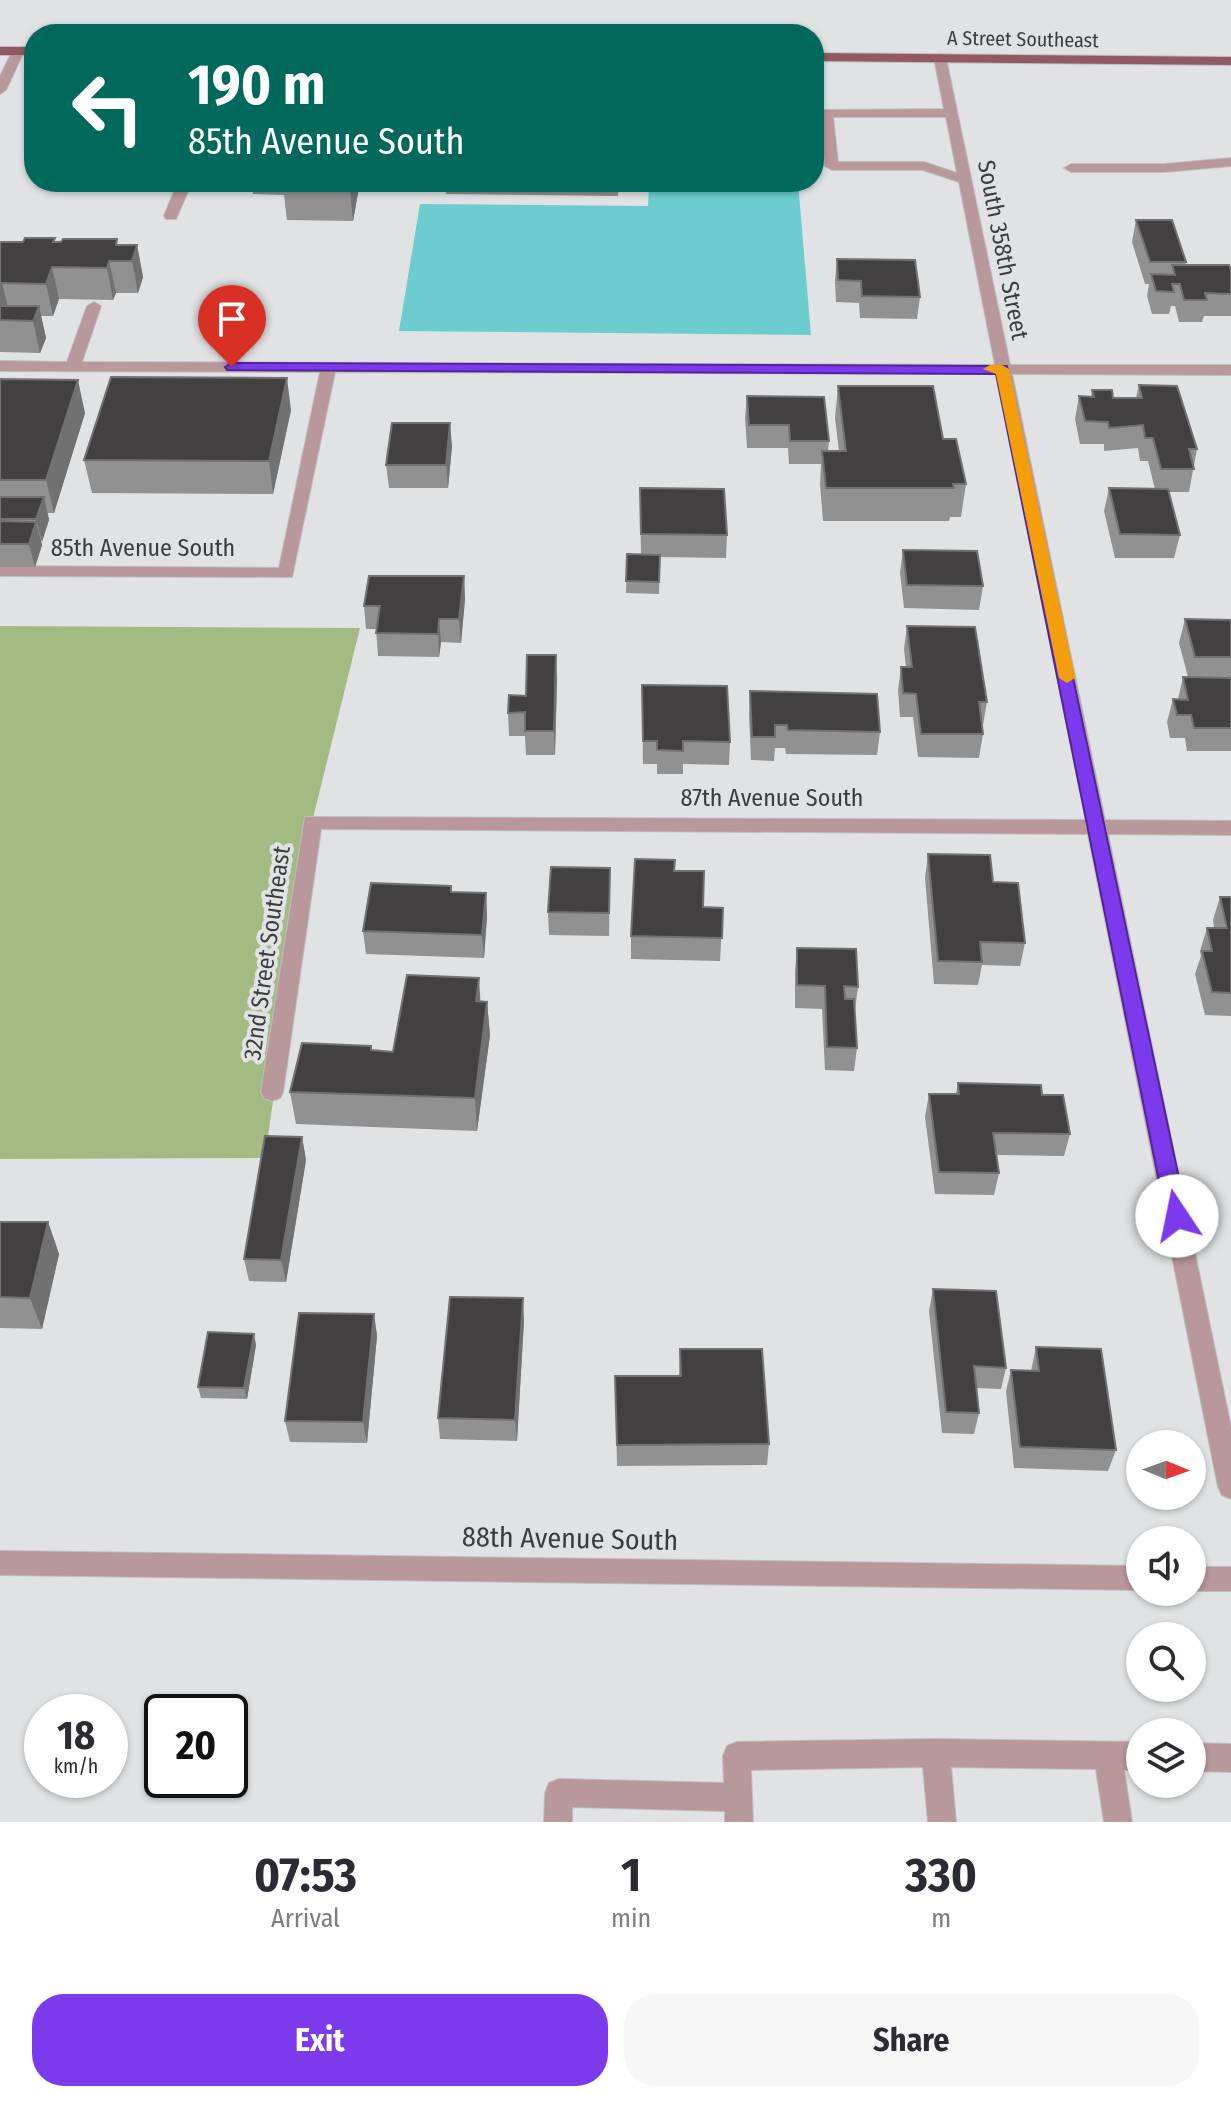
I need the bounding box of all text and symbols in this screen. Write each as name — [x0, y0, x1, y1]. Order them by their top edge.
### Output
street label: A Street Southeast — [947, 26, 1099, 52]
text: 190 m — [188, 52, 326, 119]
icon: left — [56, 56, 160, 160]
text: 85th Avenue South — [188, 120, 464, 164]
street label: South 358th Street — [972, 158, 1034, 342]
pin — [198, 285, 266, 367]
icon: arrive — [210, 297, 254, 341]
street label: 85th Avenue South — [51, 534, 235, 562]
street label: 87th Avenue South — [681, 784, 863, 812]
street label: 32nd Street Southeast — [238, 844, 296, 1062]
position arrow — [1135, 1174, 1219, 1258]
north arrow — [1126, 1430, 1206, 1510]
map controls — [1126, 1430, 1206, 1798]
street label: 88th Avenue South — [462, 1520, 678, 1557]
button: sound — [1126, 1526, 1206, 1606]
button: search — [1126, 1622, 1206, 1702]
speed limit sign: 20 — [144, 1694, 248, 1798]
text: 18 — [57, 1712, 95, 1760]
button: layers — [1126, 1718, 1206, 1798]
text: km/h — [54, 1754, 98, 1778]
text: 07:53 — [254, 1846, 357, 1904]
text: 1 — [621, 1846, 641, 1904]
text: 330 — [905, 1846, 977, 1904]
text: Arrival — [271, 1903, 340, 1934]
text: min — [611, 1903, 651, 1934]
text: m — [931, 1903, 951, 1934]
button: Exit — [32, 1994, 608, 2086]
button: Share — [624, 1994, 1199, 2086]

